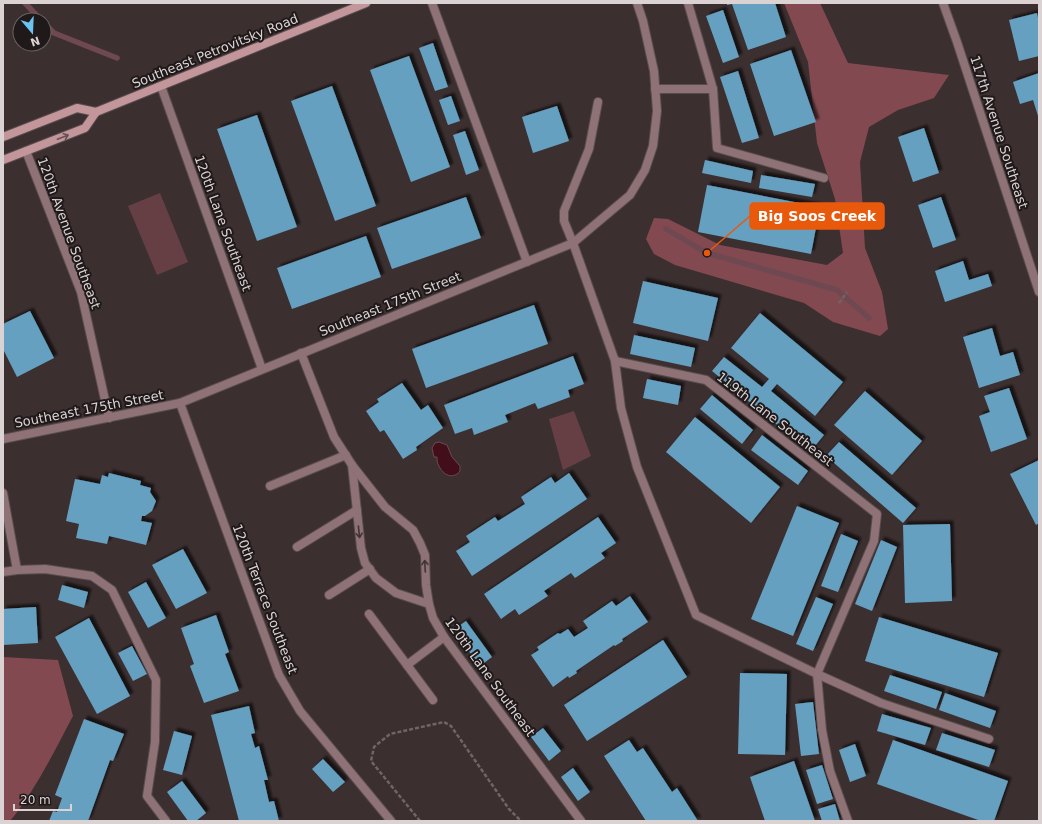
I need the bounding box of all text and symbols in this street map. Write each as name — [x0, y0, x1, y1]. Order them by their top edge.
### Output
street label: Southeast Petrovitsky Road — [130, 11, 300, 91]
north arrow — [12, 12, 52, 52]
text: N — [29, 33, 42, 49]
street label: 117th Avenue Southeast — [967, 53, 1031, 211]
one-way arrow — [56, 132, 68, 140]
street label: 120th Lane Southeast — [191, 153, 255, 293]
street label: 120th Avenue Southeast — [35, 155, 103, 311]
callout: Big Soos Creek — [750, 203, 884, 229]
text: Big Soos Creek — [758, 208, 877, 224]
street label: Southeast 175th Street — [317, 269, 463, 339]
street label: 119th Lane Southeast — [714, 369, 836, 469]
street label: Southeast 175th Street — [13, 387, 165, 431]
street label: 120th Terrace Southeast — [229, 522, 301, 676]
one-way arrow — [355, 525, 363, 538]
one-way arrow — [422, 560, 429, 573]
street label: 120th Lane Southeast — [442, 615, 538, 739]
scale bar — [14, 786, 71, 812]
text: 20 m — [20, 793, 51, 807]

